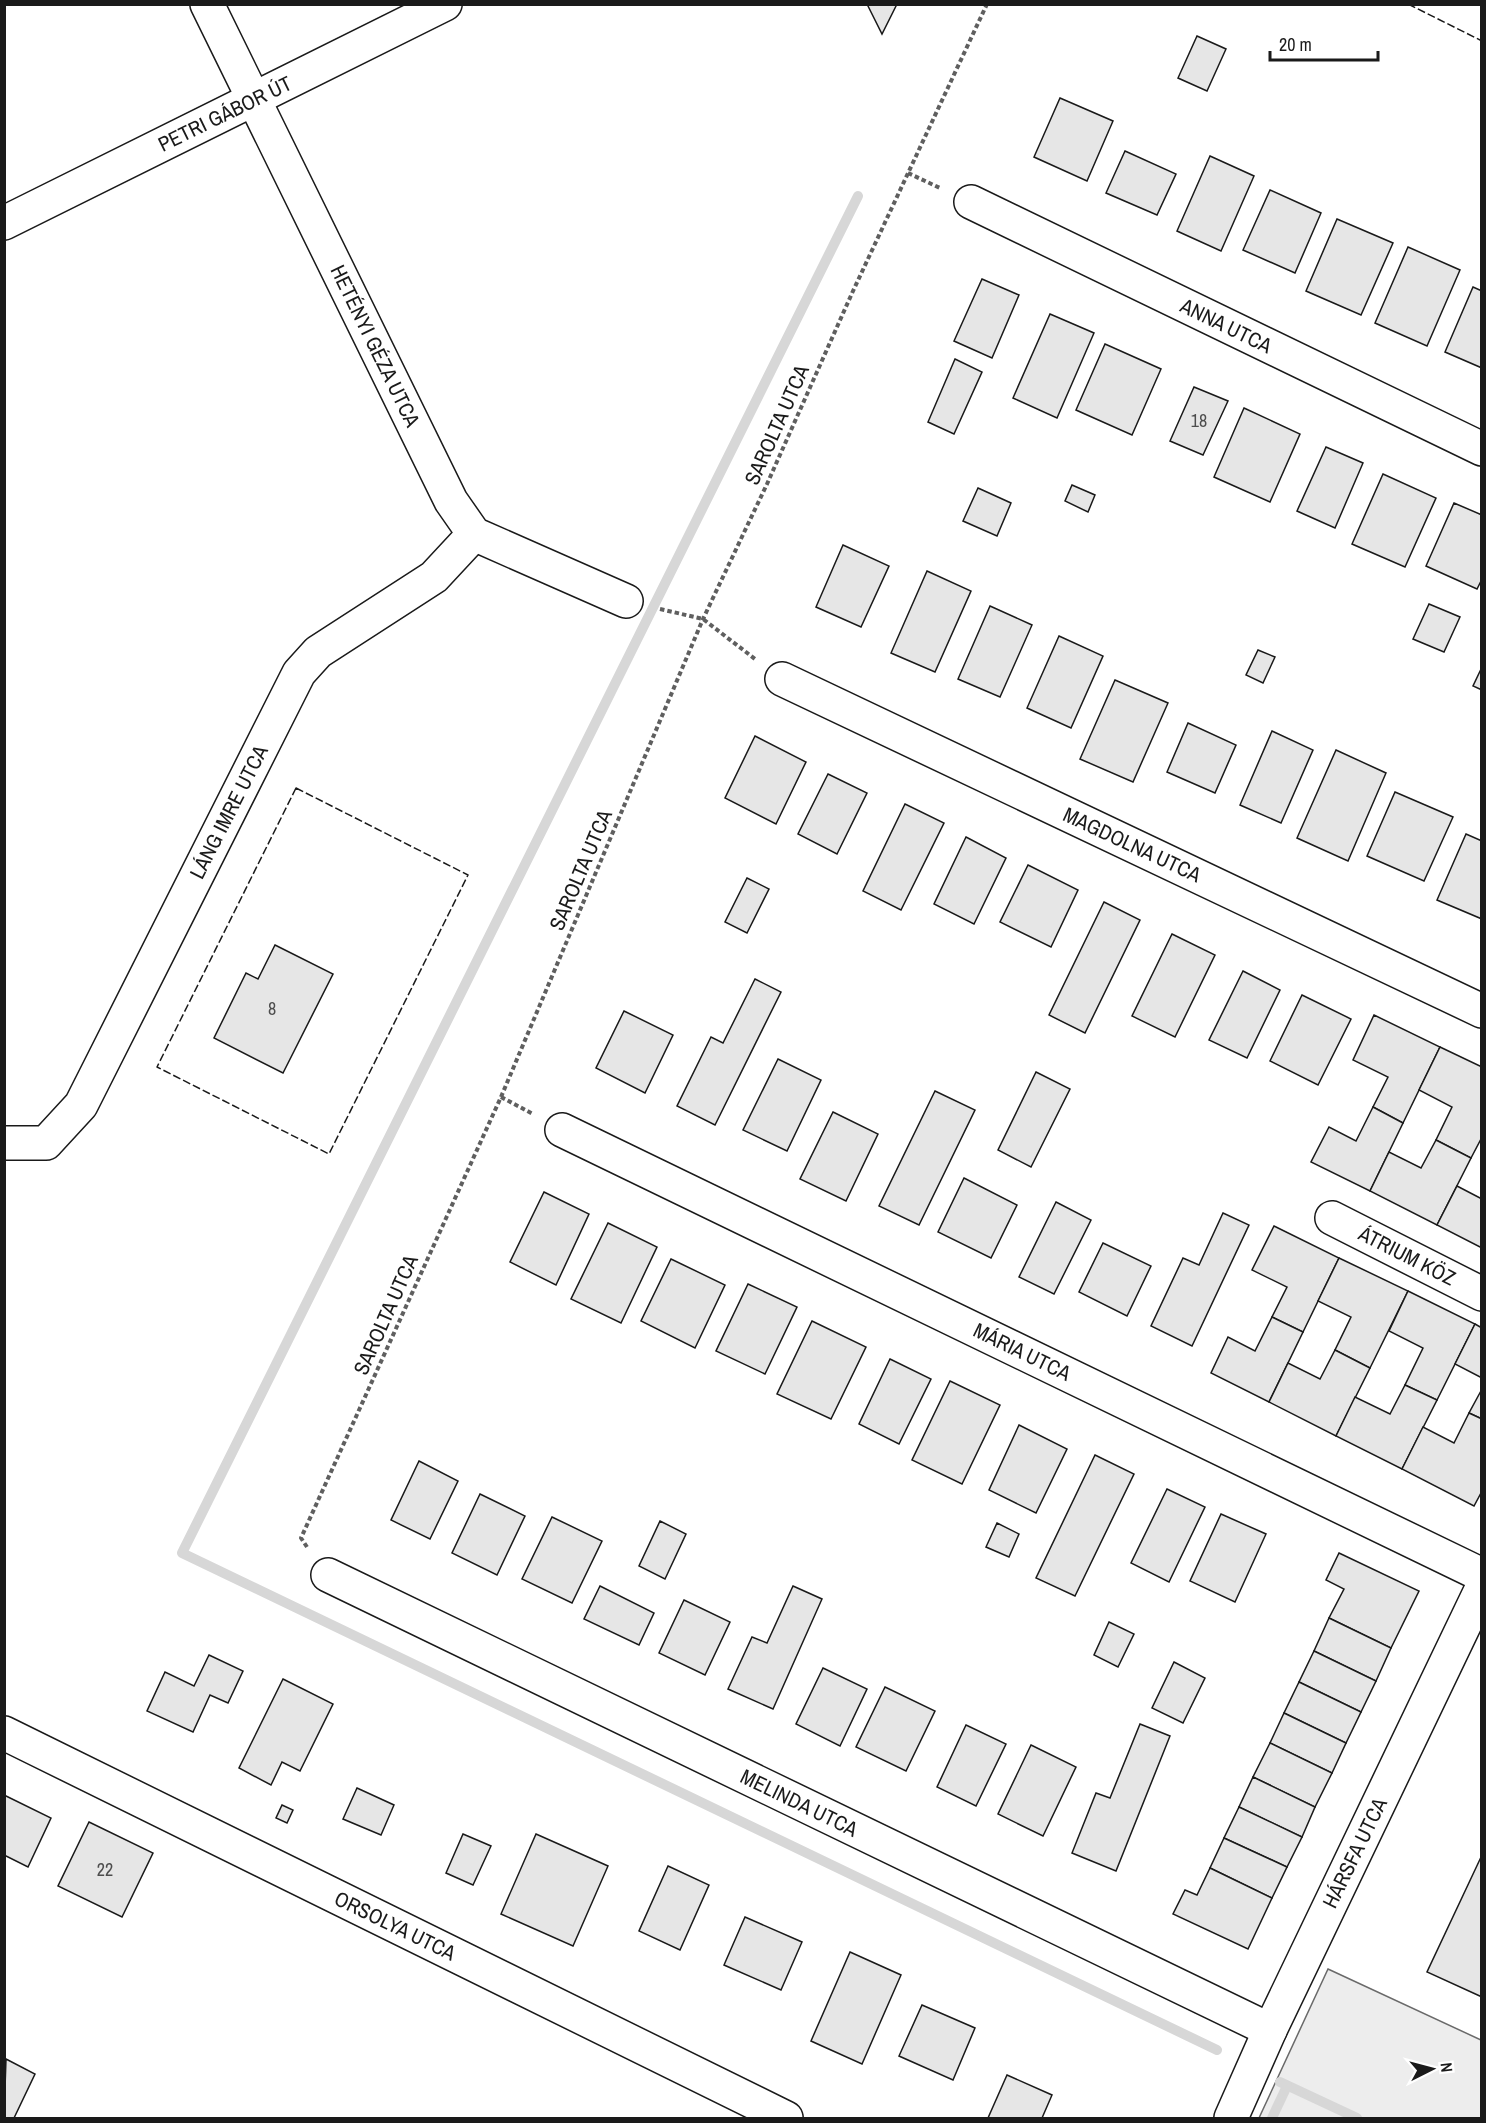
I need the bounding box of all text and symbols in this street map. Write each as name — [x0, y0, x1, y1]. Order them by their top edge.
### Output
scale bar — [1270, 24, 1378, 62]
text: 20 m — [1279, 32, 1312, 57]
street label: PETRI GÁBOR ÚT — [153, 68, 297, 158]
street label: HETÉNYI GÉZA UTCA — [324, 260, 428, 432]
street label: ANNA UTCA — [1175, 290, 1277, 360]
street label: SAROLTA UTCA — [737, 360, 816, 489]
house number: 18 — [1191, 408, 1207, 433]
street label: LÁNG IMRE UTCA — [182, 740, 275, 884]
street label: MAGDOLNA UTCA — [1058, 800, 1206, 889]
street label: SAROLTA UTCA — [542, 804, 619, 935]
house number: 8 — [268, 996, 276, 1021]
street label: ÁTRIUM KÖZ — [1353, 1218, 1461, 1293]
street label: SAROLTA UTCA — [346, 1250, 425, 1379]
street label: MÁRIA UTCA — [969, 1315, 1076, 1388]
street label: MELINDA UTCA — [736, 1762, 863, 1844]
street label: HÁRSFA UTCA — [1315, 1792, 1394, 1913]
house number: 22 — [97, 1857, 113, 1882]
street label: ORSOLYA UTCA — [330, 1884, 461, 1968]
north arrow — [1402, 2039, 1462, 2099]
text: N — [1435, 2062, 1458, 2073]

